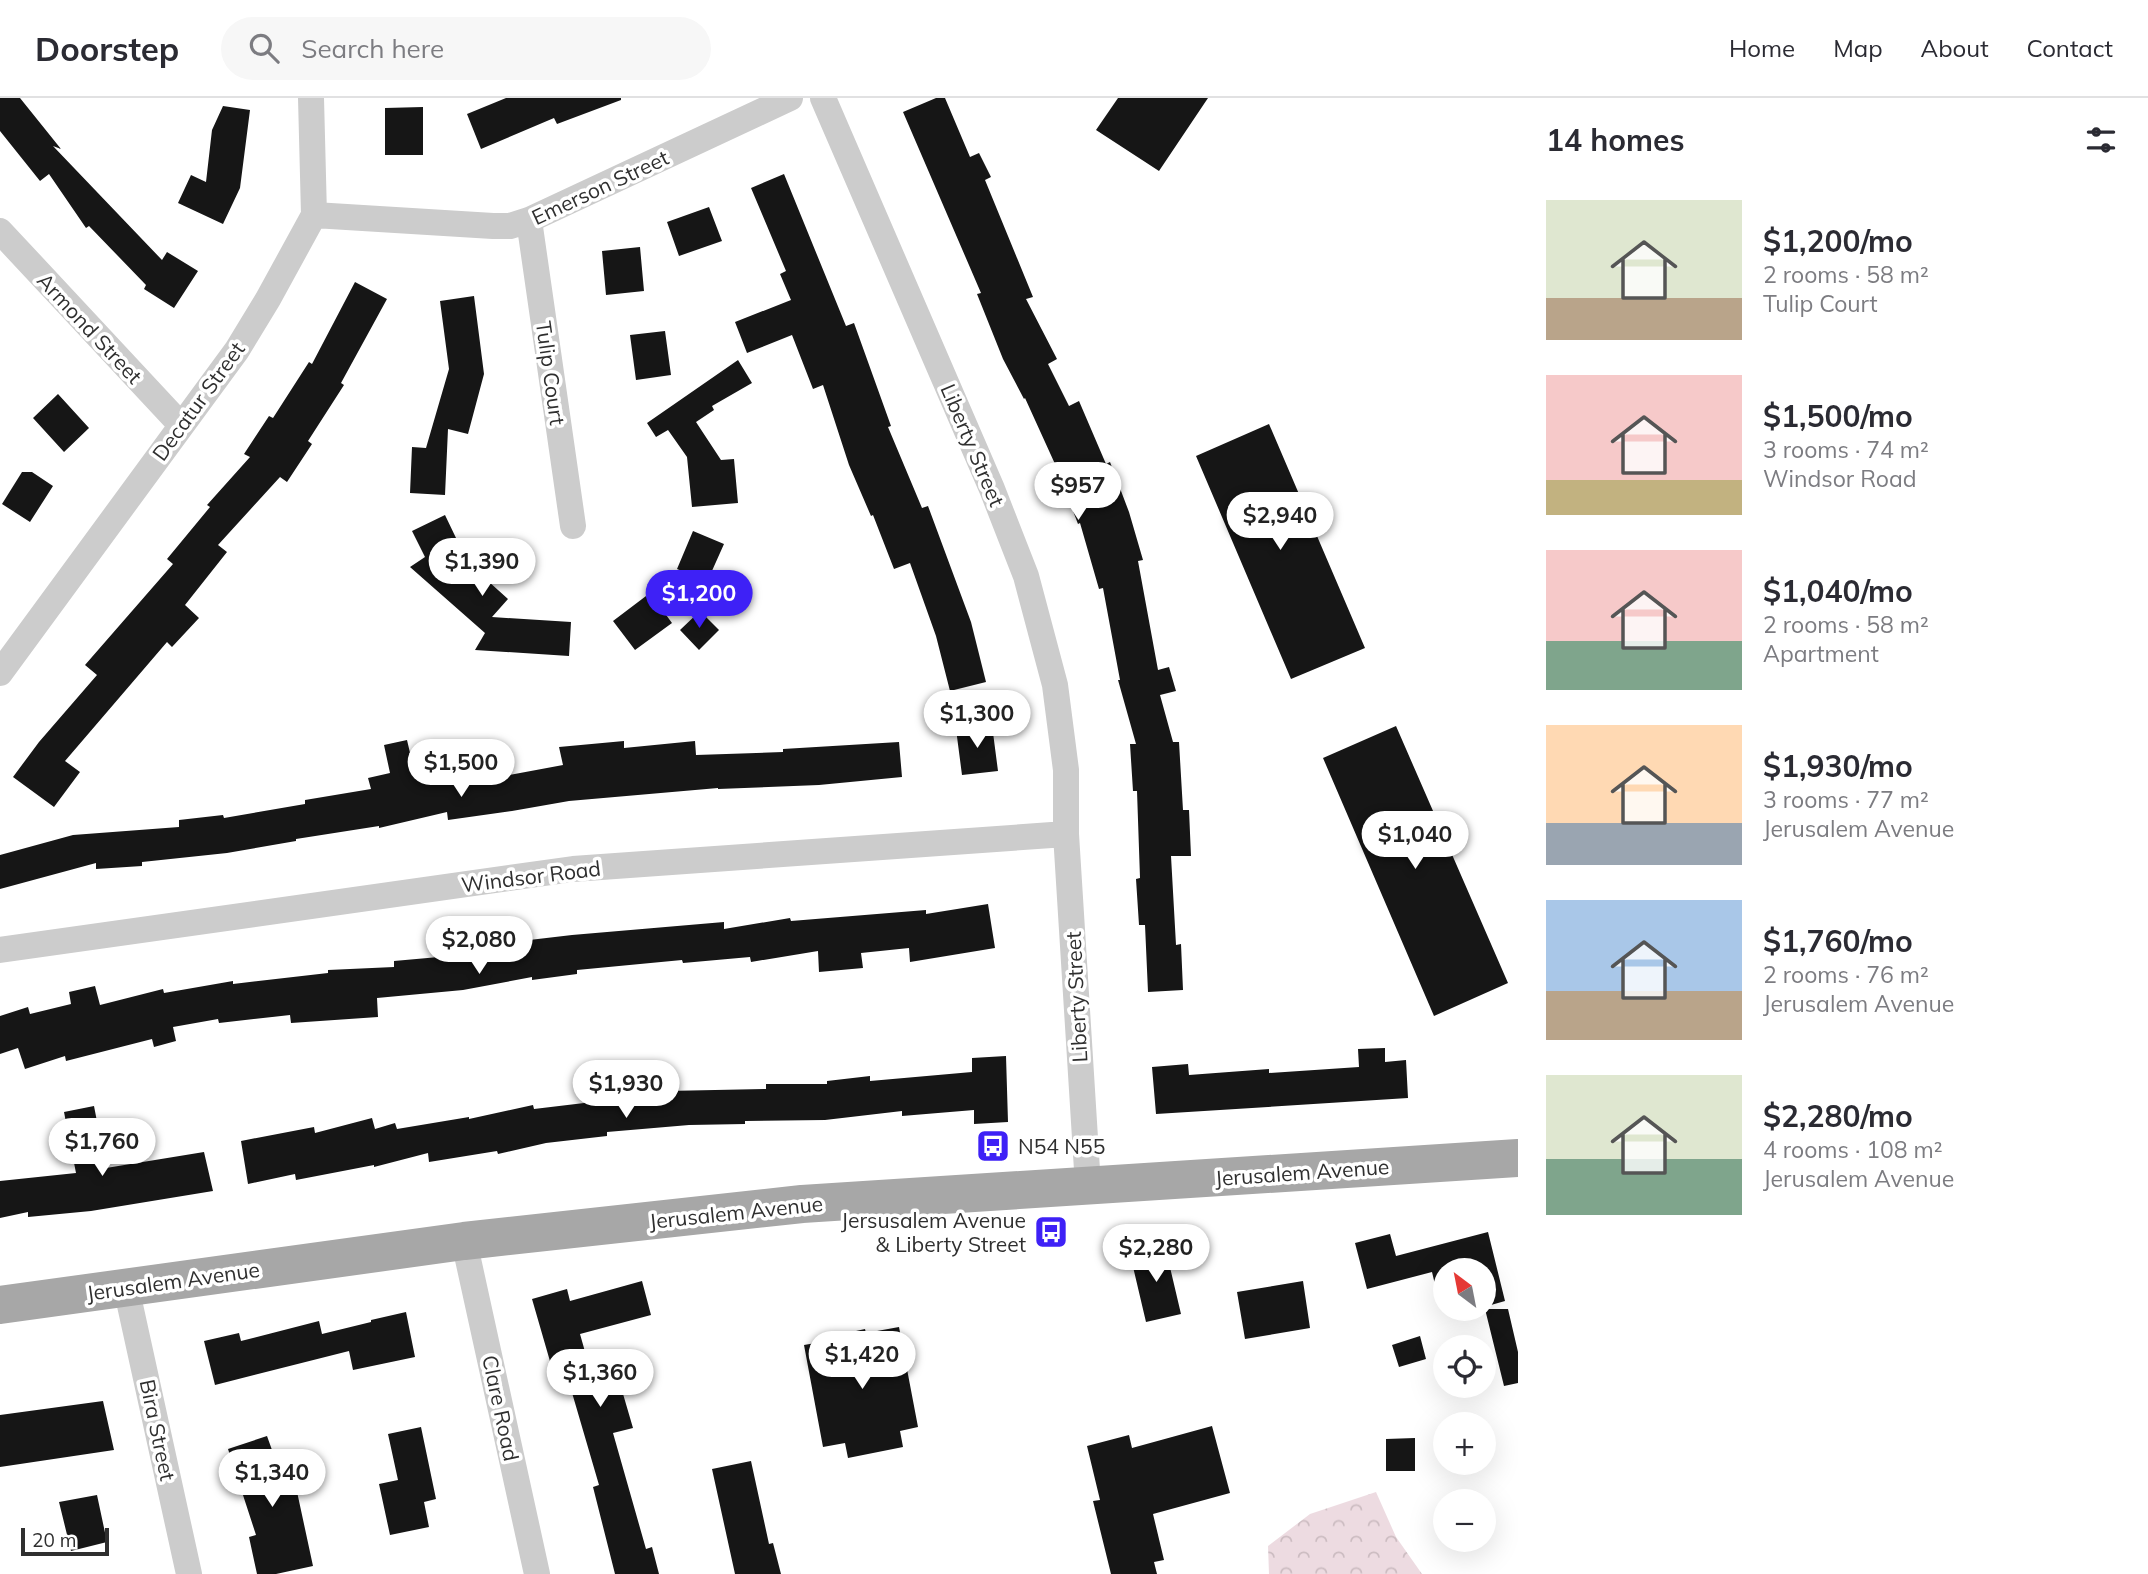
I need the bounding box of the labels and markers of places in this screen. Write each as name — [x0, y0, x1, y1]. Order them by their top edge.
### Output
pin: $957 — [1037, 462, 1119, 522]
pin: $2,940 — [1223, 492, 1337, 552]
pin: $1,390 — [425, 538, 539, 598]
pin: $1,200 — [642, 570, 756, 630]
pin: $1,300 — [920, 690, 1034, 750]
pin: $1,500 — [404, 740, 518, 799]
pin: $1,040 — [1358, 812, 1472, 871]
pin: $2,080 — [422, 916, 536, 976]
pin: $1,930 — [569, 1060, 683, 1120]
pin: $1,760 — [45, 1118, 159, 1178]
bus stop icon: N54 N55 — [974, 1127, 1012, 1165]
place label: N54 N55 — [1018, 1133, 1105, 1159]
place label: Jersusalem Avenue & Liberty Street — [841, 1207, 1026, 1257]
bus stop icon: Jersusalem Avenue & Liberty Street — [1032, 1213, 1070, 1251]
pin: $2,280 — [1099, 1224, 1213, 1284]
pin: $1,420 — [805, 1332, 919, 1391]
pin: $1,360 — [543, 1350, 657, 1409]
pin: $1,340 — [215, 1450, 329, 1509]

